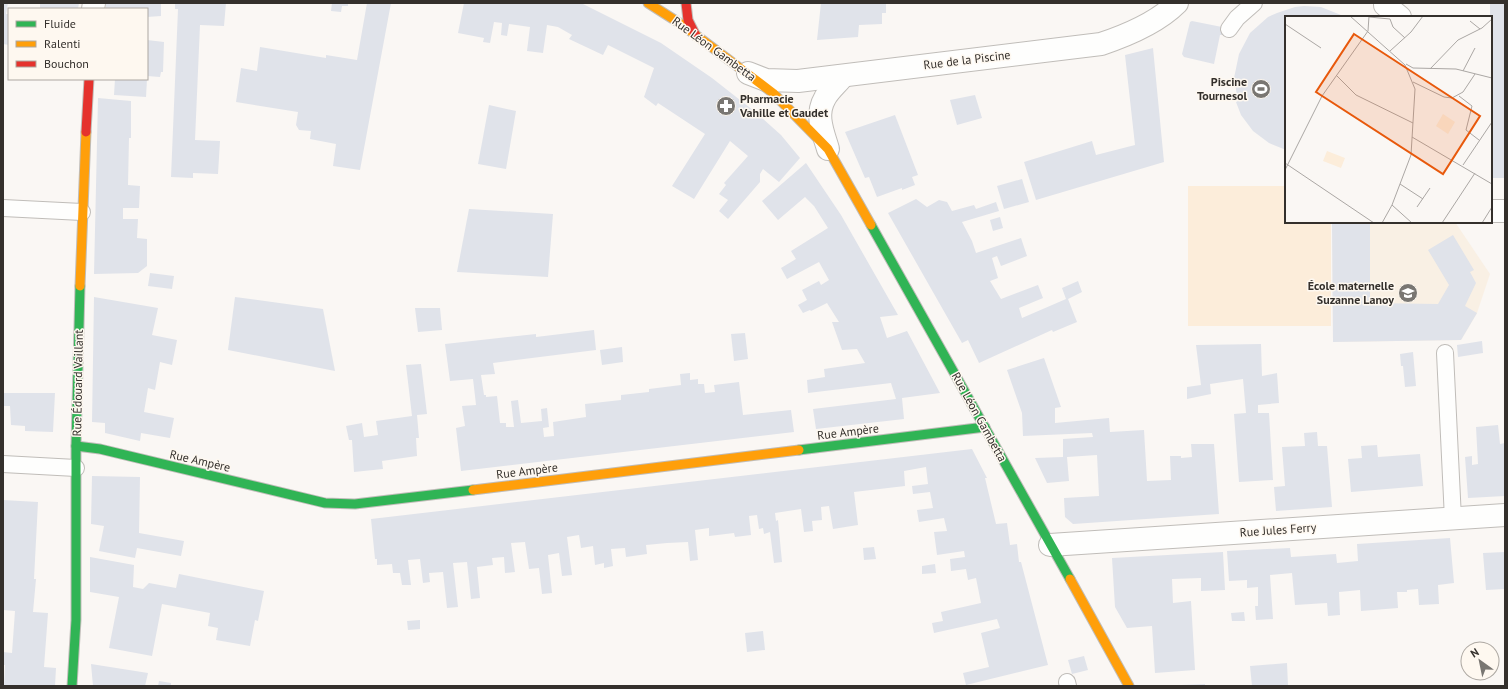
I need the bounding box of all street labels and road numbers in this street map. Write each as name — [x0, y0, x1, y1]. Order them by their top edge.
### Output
street label: Rue Léon Gambetta — [669, 13, 759, 84]
street label: Rue de la Piscine — [923, 47, 1011, 72]
street label: Rue Édouard Vaillant — [69, 329, 86, 437]
street label: Rue Léon Gambetta — [949, 369, 1010, 464]
street label: Rue Ampère — [816, 420, 880, 443]
street label: Rue Ampère — [168, 446, 232, 475]
street label: Rue Ampère — [495, 459, 559, 482]
street label: Rue Jules Ferry — [1239, 519, 1317, 540]

